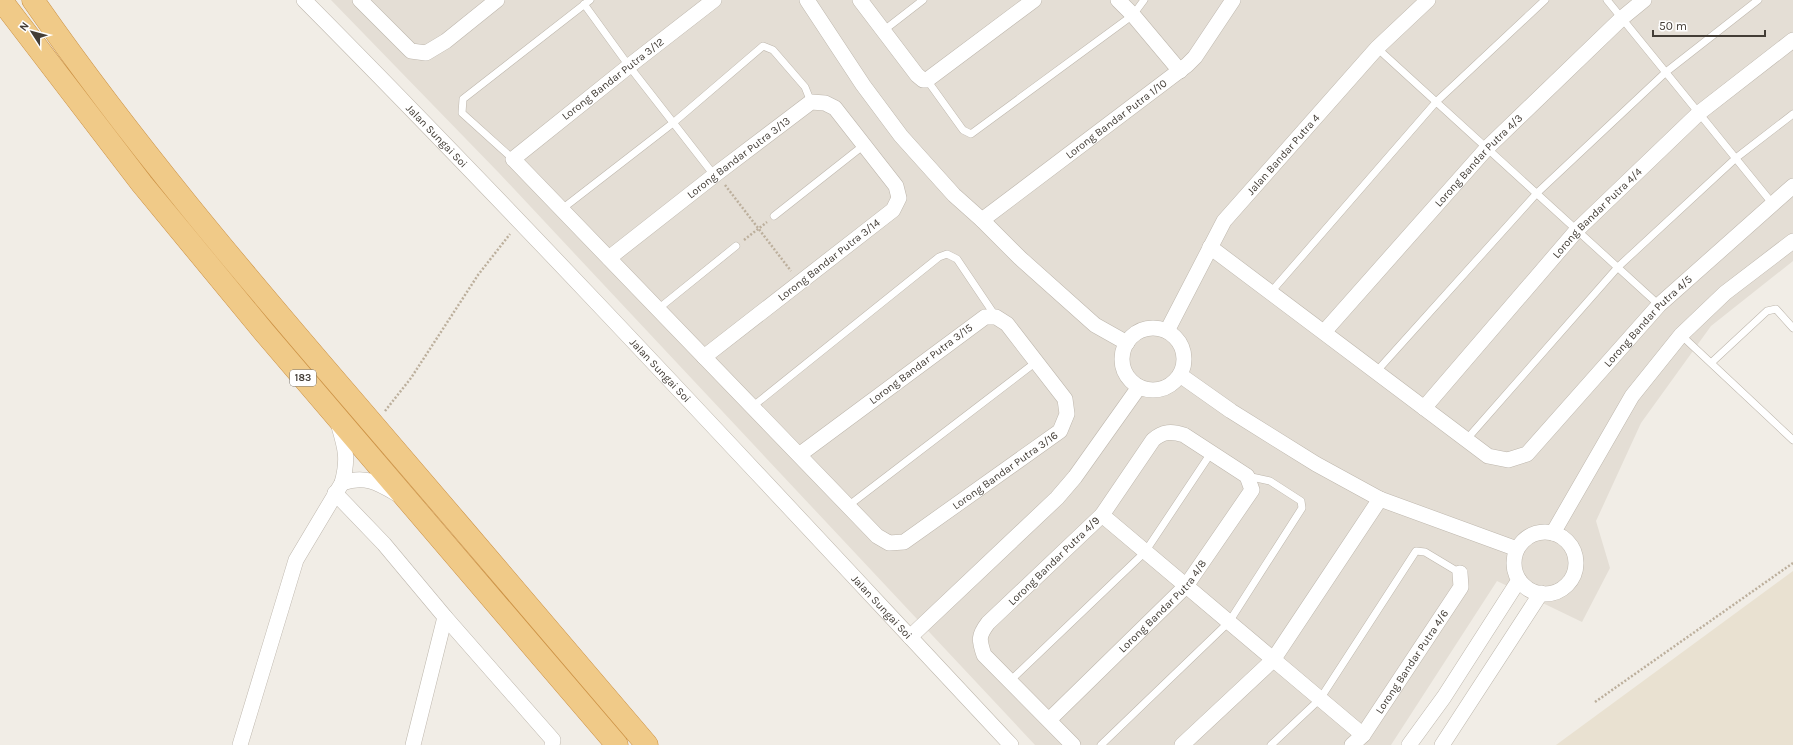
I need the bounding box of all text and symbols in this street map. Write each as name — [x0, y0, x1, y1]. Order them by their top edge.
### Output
north arrow — [12, 12, 52, 52]
scale bar — [1653, 12, 1765, 38]
text: N — [17, 19, 32, 33]
text: 50 m — [1659, 19, 1687, 33]
street label: Lorong Bandar Putra 3/12 — [559, 35, 667, 123]
street label: Lorong Bandar Putra 1/10 — [1063, 76, 1169, 161]
street label: Jalan Sungai Soi — [403, 101, 470, 170]
street label: Jalan Bandar Putra 4 — [1244, 111, 1322, 197]
street label: Lorong Bandar Putra 4/3 — [1432, 111, 1525, 209]
street label: Lorong Bandar Putra 3/13 — [684, 114, 793, 201]
street label: Lorong Bandar Putra 4/4 — [1549, 165, 1645, 261]
street label: Lorong Bandar Putra 3/14 — [775, 216, 883, 304]
street label: Lorong Bandar Putra 4/5 — [1601, 272, 1695, 369]
street label: Lorong Bandar Putra 3/15 — [867, 321, 975, 407]
street label: Jalan Sungai Soi — [627, 336, 694, 405]
road number: 183 — [290, 370, 316, 386]
street label: Lorong Bandar Putra 3/16 — [950, 428, 1060, 512]
street label: Lorong Bandar Putra 4/9 — [1006, 514, 1102, 608]
street label: Lorong Bandar Putra 4/8 — [1116, 557, 1209, 655]
street label: Jalan Sungai Soi — [849, 572, 915, 642]
street label: Lorong Bandar Putra 4/6 — [1373, 607, 1451, 716]

